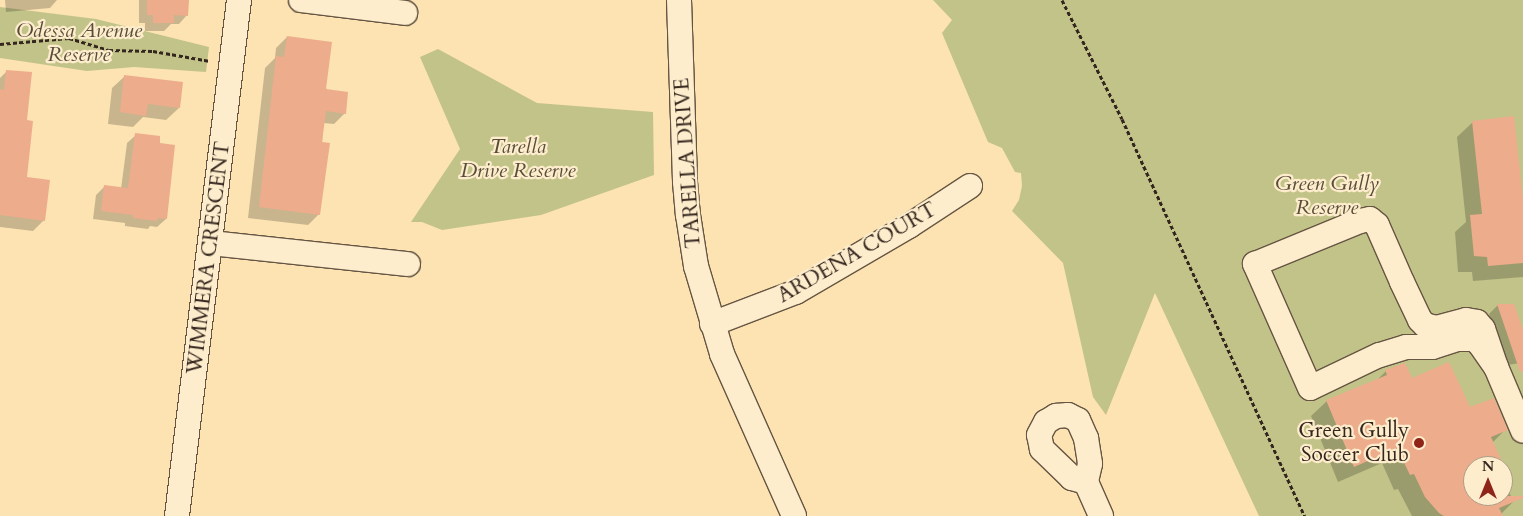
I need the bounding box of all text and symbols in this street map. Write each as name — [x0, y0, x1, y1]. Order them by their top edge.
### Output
park label: Odessa Avenue Reserve — [16, 18, 142, 68]
street label: TARELLA DRIVE — [669, 77, 707, 249]
park label: Tarella Drive Reserve — [460, 134, 576, 184]
street label: WIMMERA CRESCENT — [182, 140, 236, 376]
park label: Green Gully Reserve — [1275, 171, 1379, 221]
street label: ARDENA COURT — [773, 197, 941, 309]
place label: Green Gully Soccer Club — [1298, 418, 1409, 468]
marker: Green Gully Soccer Club — [1413, 437, 1425, 449]
north arrow — [1463, 456, 1513, 506]
text: N — [1482, 457, 1494, 476]

